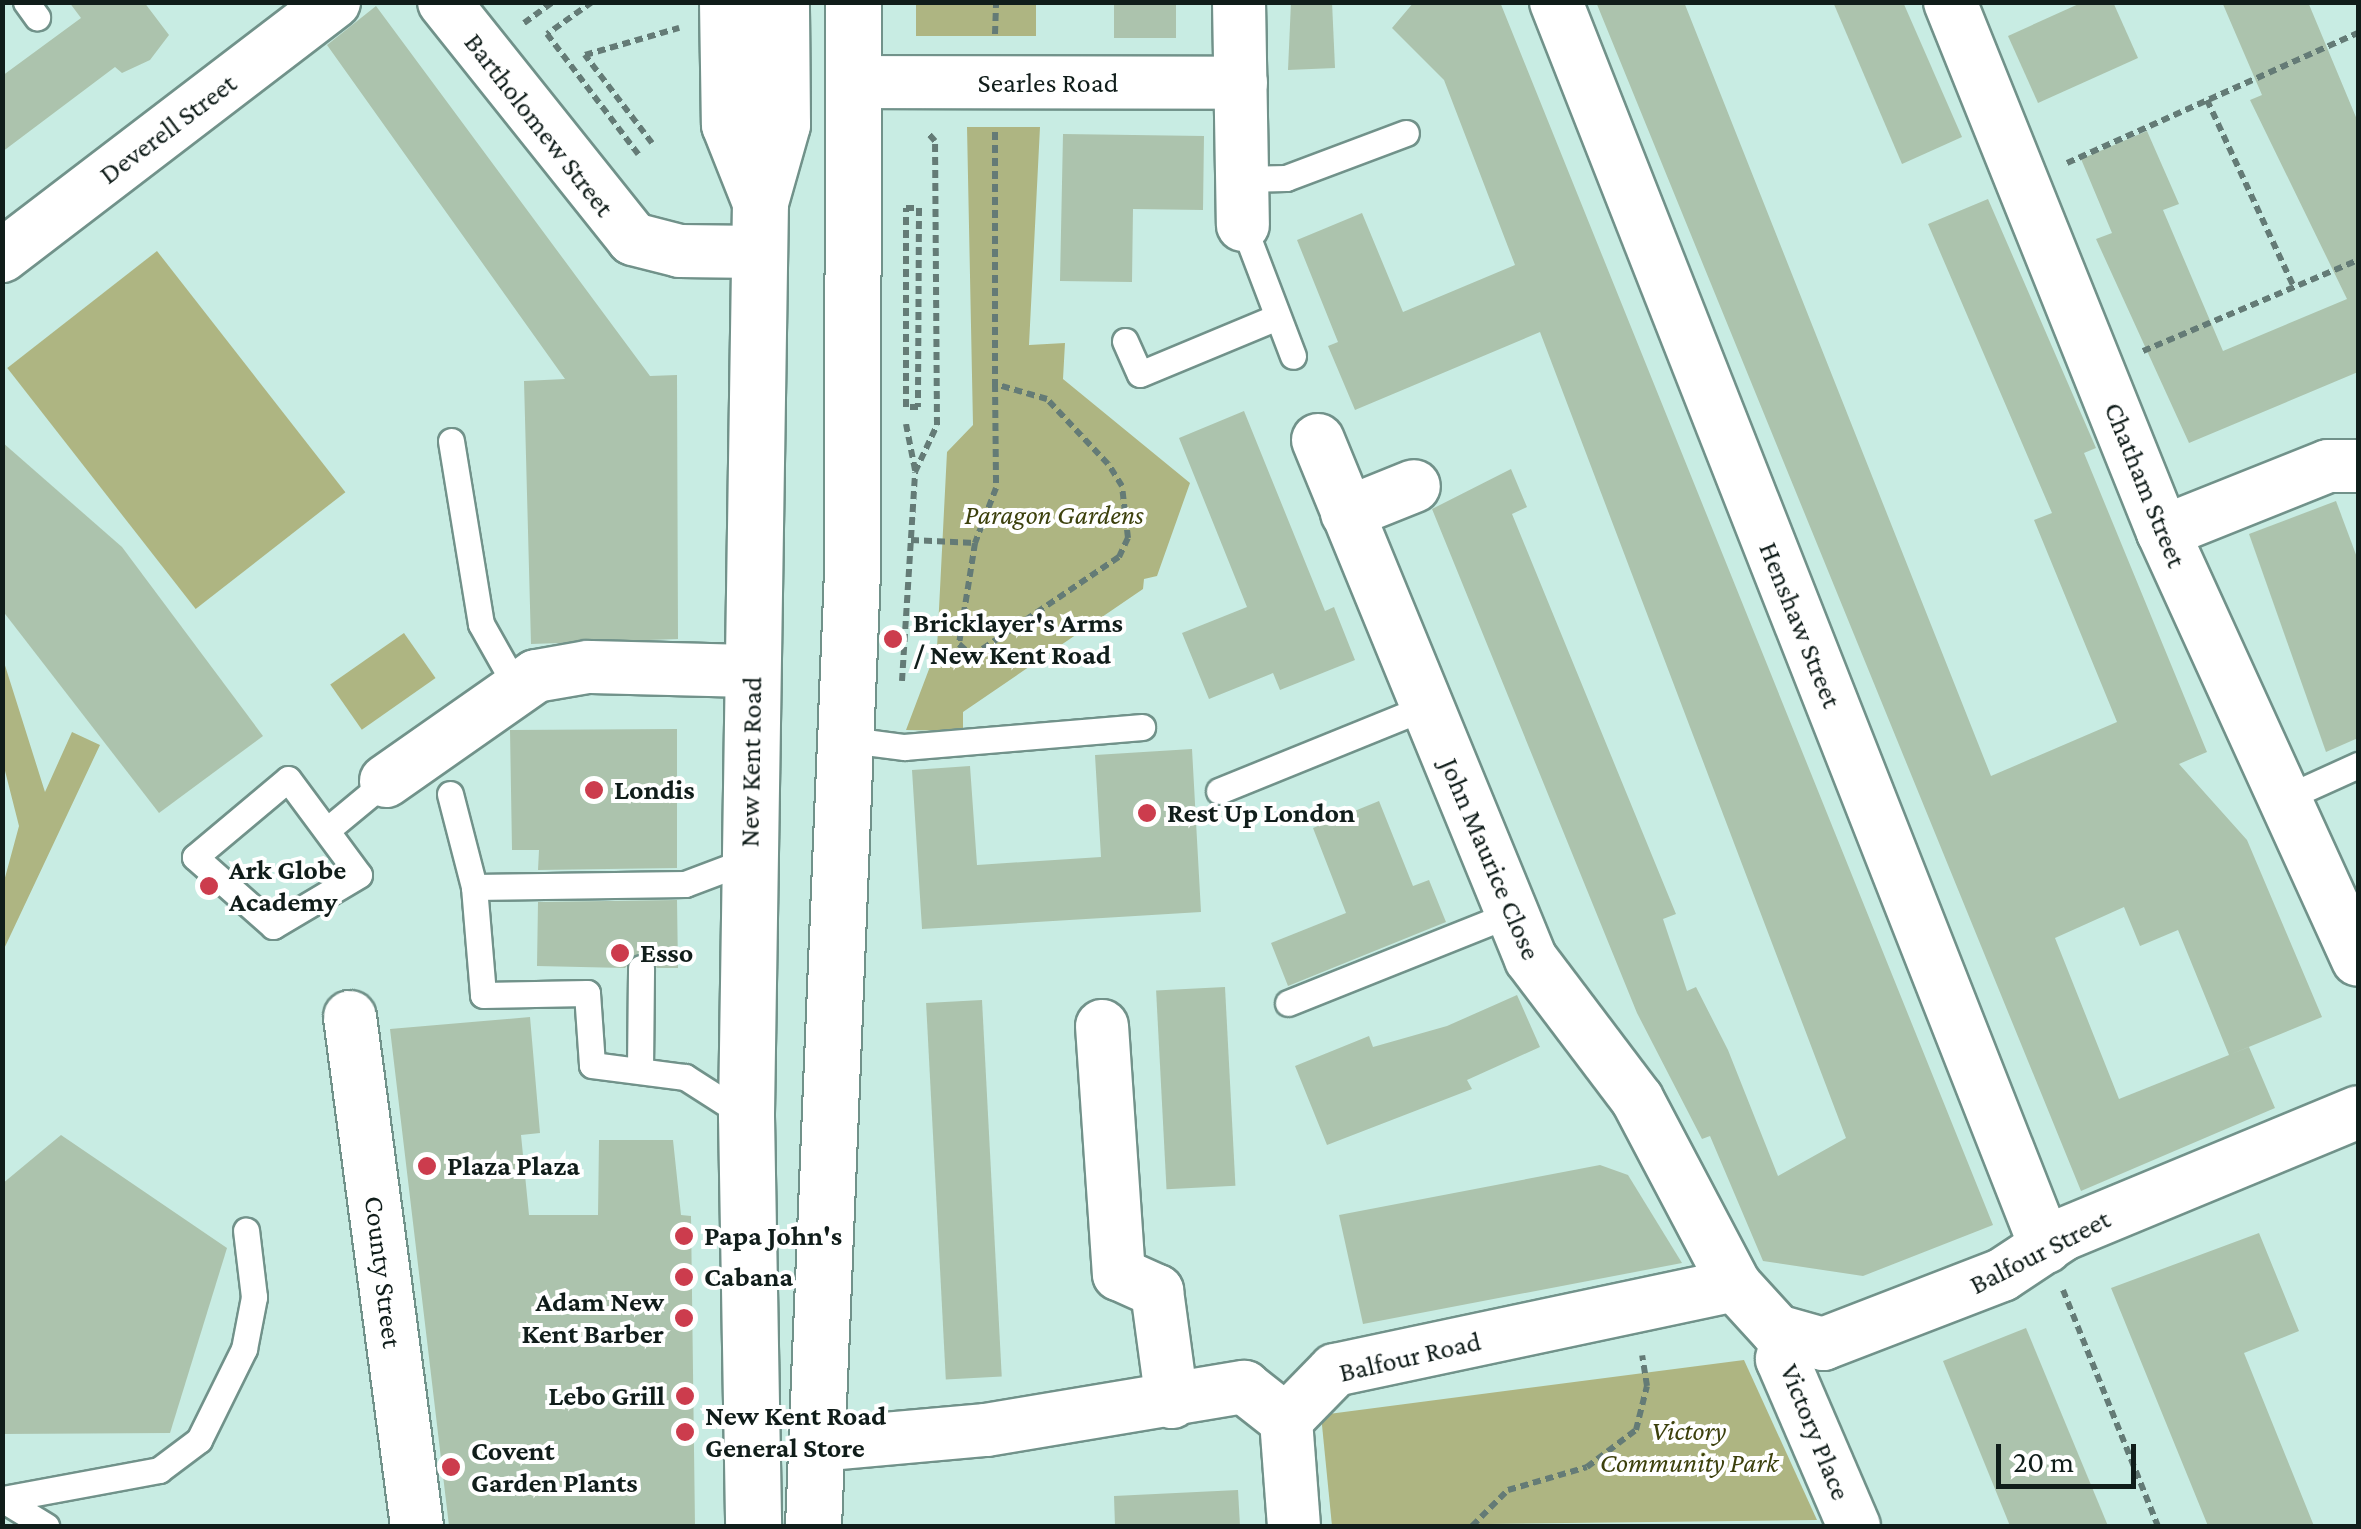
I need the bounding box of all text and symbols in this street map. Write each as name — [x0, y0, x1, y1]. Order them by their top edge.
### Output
street label: Bartholomew Street — [457, 26, 621, 224]
street label: Searles Road — [978, 66, 1118, 100]
street label: Deverell Street — [93, 67, 243, 191]
street label: Chatham Street — [2097, 398, 2193, 572]
park label: Paragon Gardens — [964, 498, 1144, 532]
street label: Henshaw Street — [1751, 537, 1849, 713]
place label: Bricklayer's Arms / New Kent Road — [913, 606, 1123, 672]
marker: Bricklayer's Arms / New Kent Road — [882, 628, 904, 650]
street label: New Kent Road — [733, 676, 769, 848]
street label: John Maurice Close — [1432, 753, 1548, 965]
place label: Londis — [614, 773, 695, 807]
marker: Londis — [583, 779, 605, 801]
place label: Rest Up London — [1167, 796, 1355, 830]
marker: Rest Up London — [1136, 802, 1158, 824]
place label: Ark Globe Academy — [229, 853, 346, 919]
marker: Ark Globe Academy — [198, 875, 220, 897]
place label: Esso — [640, 936, 693, 970]
marker: Esso — [609, 942, 631, 964]
place label: Plaza Plaza — [447, 1149, 580, 1183]
marker: Plaza Plaza — [416, 1155, 438, 1177]
street label: County Street — [357, 1194, 409, 1350]
street label: Balfour Street — [1964, 1202, 2116, 1302]
place label: Papa John's — [704, 1219, 842, 1253]
marker: Papa John's — [673, 1225, 695, 1247]
place label: Cabana — [704, 1260, 793, 1294]
marker: Cabana — [673, 1266, 695, 1288]
place label: Adam New Kent Barber — [521, 1285, 664, 1351]
marker: Adam New Kent Barber — [673, 1307, 695, 1329]
street label: Balfour Road — [1336, 1324, 1484, 1390]
street label: Victory Place — [1772, 1359, 1858, 1505]
place label: Lebo Grill — [548, 1379, 665, 1413]
marker: Lebo Grill — [674, 1385, 696, 1407]
place label: New Kent Road General Store — [705, 1399, 886, 1465]
park label: Victory Community Park — [1600, 1414, 1778, 1480]
marker: New Kent Road General Store — [674, 1421, 696, 1443]
scale bar — [2001, 1424, 2141, 1486]
place label: Covent Garden Plants — [471, 1434, 638, 1500]
text: 20 m — [2013, 1445, 2074, 1478]
marker: Covent Garden Plants — [440, 1456, 462, 1478]

